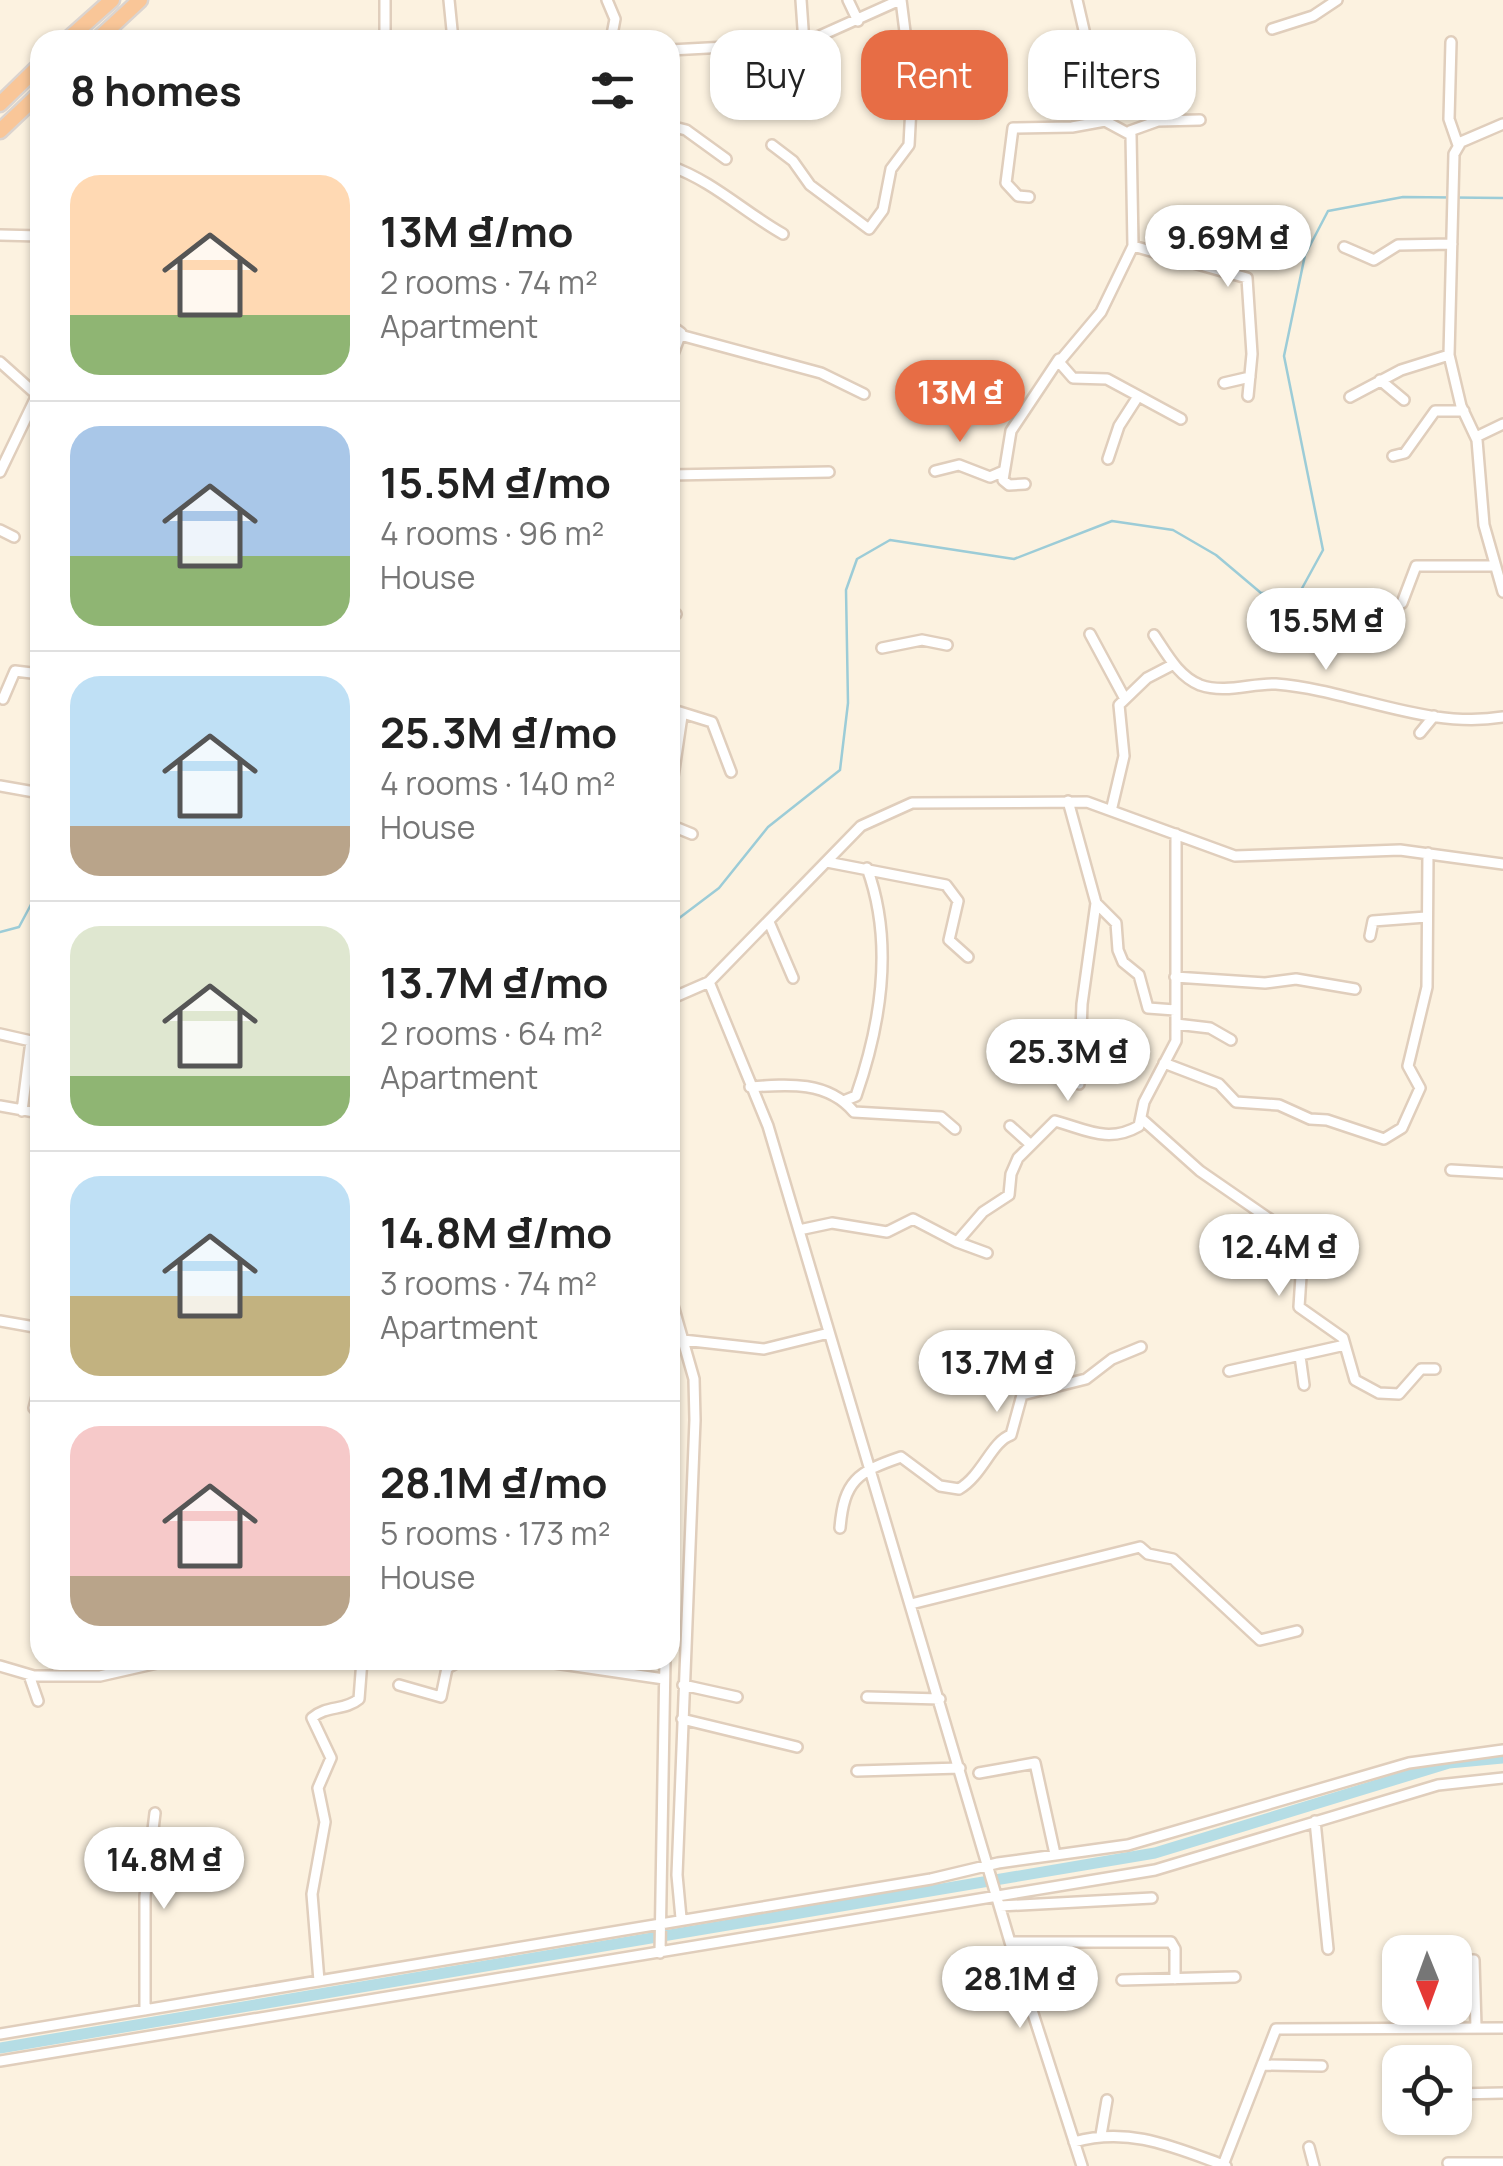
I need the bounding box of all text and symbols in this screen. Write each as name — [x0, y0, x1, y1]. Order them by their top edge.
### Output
chip: Buy — [710, 30, 841, 120]
chip: Rent — [861, 30, 1008, 120]
chip: Filters — [1028, 30, 1196, 120]
text: 8 homes — [70, 61, 242, 119]
icon: filters — [585, 63, 640, 118]
text: 13M ₫/mo — [380, 202, 573, 260]
pin: 9.69M ₫ — [1136, 205, 1320, 290]
icon: home — [150, 215, 270, 335]
text: 9.69M ₫ — [1167, 215, 1289, 259]
text: 2 rooms · 74 m² — [380, 260, 598, 304]
text: Apartment — [380, 304, 538, 348]
pin: 13M ₫ — [890, 360, 1030, 445]
text: 13M ₫ — [917, 370, 1003, 414]
text: 15.5M ₫/mo — [380, 453, 611, 511]
icon: home — [150, 466, 270, 586]
text: 4 rooms · 96 m² — [380, 511, 604, 555]
text: House — [380, 555, 475, 599]
pin: 15.5M ₫ — [1234, 588, 1418, 673]
text: 15.5M ₫ — [1269, 598, 1383, 642]
text: 25.3M ₫/mo — [380, 703, 617, 761]
icon: home — [150, 716, 270, 836]
text: 4 rooms · 140 m² — [380, 761, 616, 805]
text: House — [380, 805, 475, 849]
text: 13.7M ₫/mo — [380, 953, 609, 1011]
icon: home — [150, 966, 270, 1086]
text: 2 rooms · 64 m² — [380, 1011, 603, 1055]
pin: 25.3M ₫ — [976, 1019, 1160, 1104]
text: 25.3M ₫ — [1008, 1029, 1128, 1073]
text: Apartment — [380, 1055, 538, 1099]
text: 14.8M ₫/mo — [380, 1203, 612, 1261]
pin: 12.4M ₫ — [1187, 1214, 1371, 1299]
icon: home — [150, 1216, 270, 1336]
text: 12.4M ₫ — [1221, 1224, 1337, 1268]
text: 3 rooms · 74 m² — [380, 1261, 597, 1305]
text: Apartment — [380, 1305, 538, 1349]
pin: 13.7M ₫ — [905, 1330, 1089, 1415]
text: 13.7M ₫ — [941, 1340, 1053, 1384]
text: 28.1M ₫/mo — [380, 1453, 607, 1511]
icon: home — [150, 1466, 270, 1586]
text: 5 rooms · 173 m² — [380, 1511, 611, 1555]
text: House — [380, 1555, 475, 1599]
pin: 14.8M ₫ — [72, 1827, 256, 1912]
text: 14.8M ₫ — [106, 1837, 222, 1881]
north arrow — [1382, 1935, 1472, 2025]
map controls — [1382, 1935, 1472, 2135]
pin: 28.1M ₫ — [928, 1946, 1112, 2031]
text: 28.1M ₫ — [964, 1956, 1076, 2000]
button: locate — [1382, 2045, 1472, 2135]

